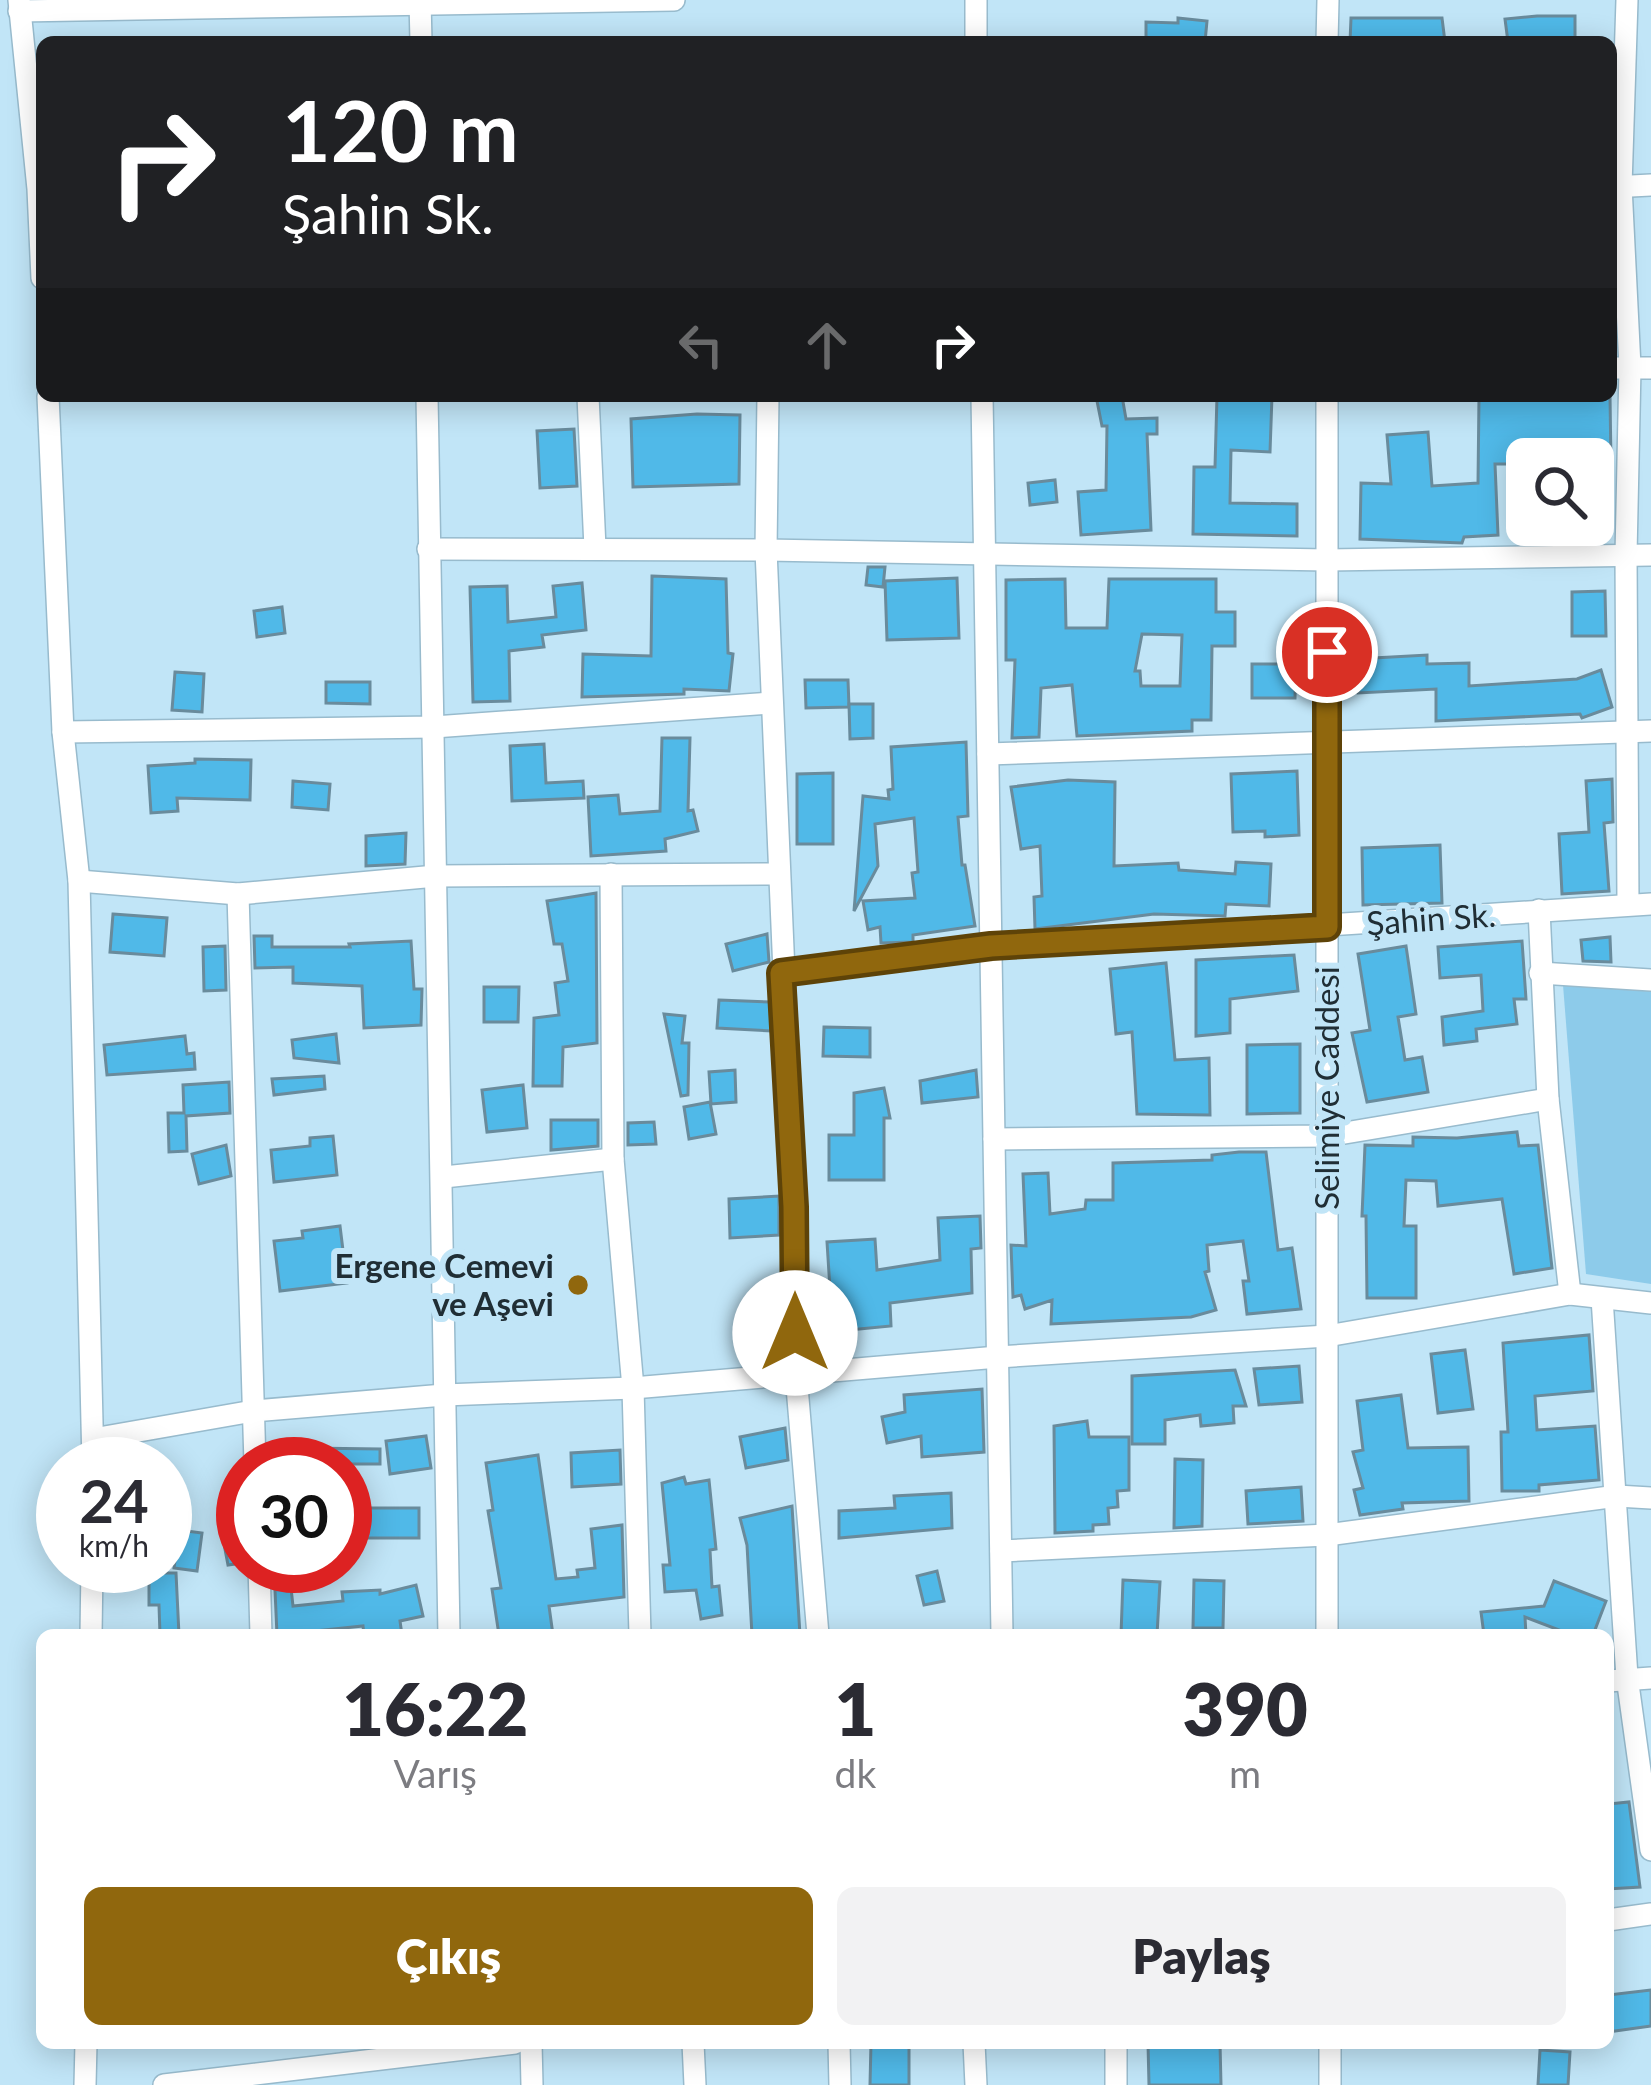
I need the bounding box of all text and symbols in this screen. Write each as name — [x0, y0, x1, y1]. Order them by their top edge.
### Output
text: 120 m — [282, 79, 519, 180]
icon: right — [84, 84, 240, 240]
text: Şahin Sk. — [282, 181, 494, 246]
icon: left — [668, 312, 734, 378]
icon: ahead — [794, 312, 860, 378]
icon: right — [920, 312, 986, 378]
map controls — [1506, 438, 1614, 546]
button: search — [1506, 438, 1614, 546]
pin — [1276, 601, 1378, 703]
icon: arrive — [1294, 619, 1360, 685]
street label: Şahin Sk. — [1365, 894, 1497, 942]
street label: Selimiye Caddesi — [1306, 966, 1346, 1210]
place label: Ergene Cemevi ve Aşevi — [335, 1245, 554, 1323]
position arrow — [732, 1270, 858, 1396]
marker: Ergene Cemevi ve Aşevi — [565, 1272, 591, 1298]
speed limit sign: 30 — [216, 1437, 372, 1593]
text: 24 — [79, 1464, 149, 1536]
text: km/h — [79, 1527, 149, 1563]
text: 16:22 — [342, 1665, 528, 1751]
text: 1 — [835, 1665, 876, 1751]
text: 390 — [1183, 1665, 1308, 1751]
text: Varış — [394, 1750, 477, 1796]
text: dk — [835, 1750, 876, 1796]
text: m — [1229, 1750, 1261, 1796]
button: Çıkış — [84, 1887, 813, 2025]
button: Paylaş — [837, 1887, 1566, 2025]

